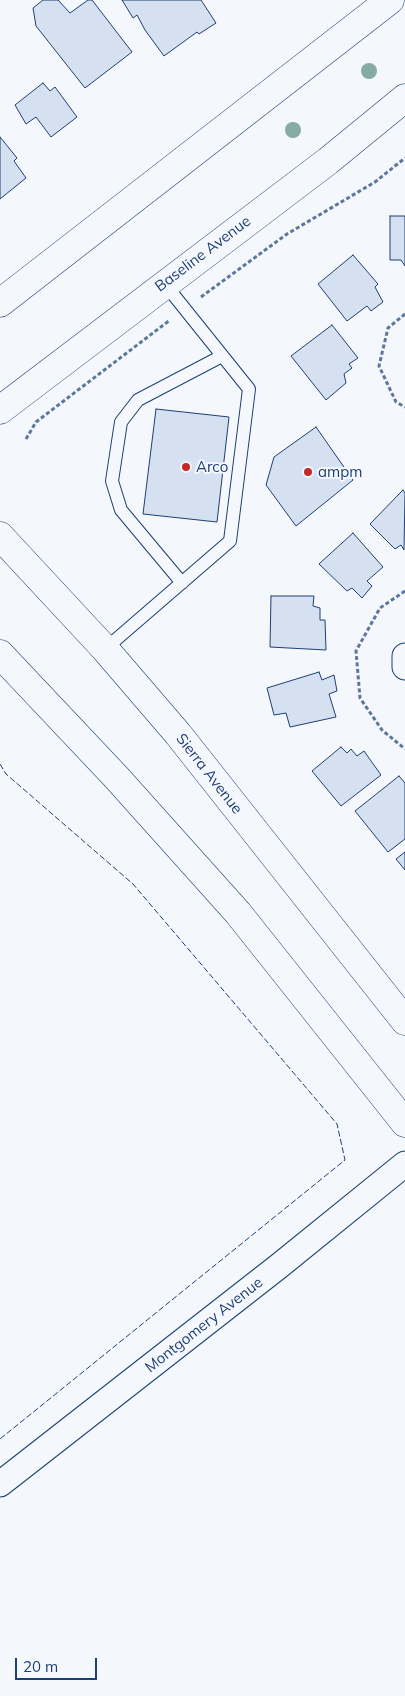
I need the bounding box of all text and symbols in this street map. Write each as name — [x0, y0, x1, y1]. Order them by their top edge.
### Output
street label: Baseline Avenue — [152, 212, 254, 296]
place label: Arco — [196, 458, 228, 476]
marker: Arco — [180, 461, 192, 473]
place label: ampm — [318, 463, 362, 481]
marker: ampm — [302, 466, 314, 478]
street label: Sierra Avenue — [172, 730, 246, 818]
street label: Montgomery Avenue — [142, 1273, 266, 1377]
scale bar — [18, 1648, 100, 1680]
text: 20 m — [23, 1657, 58, 1676]

